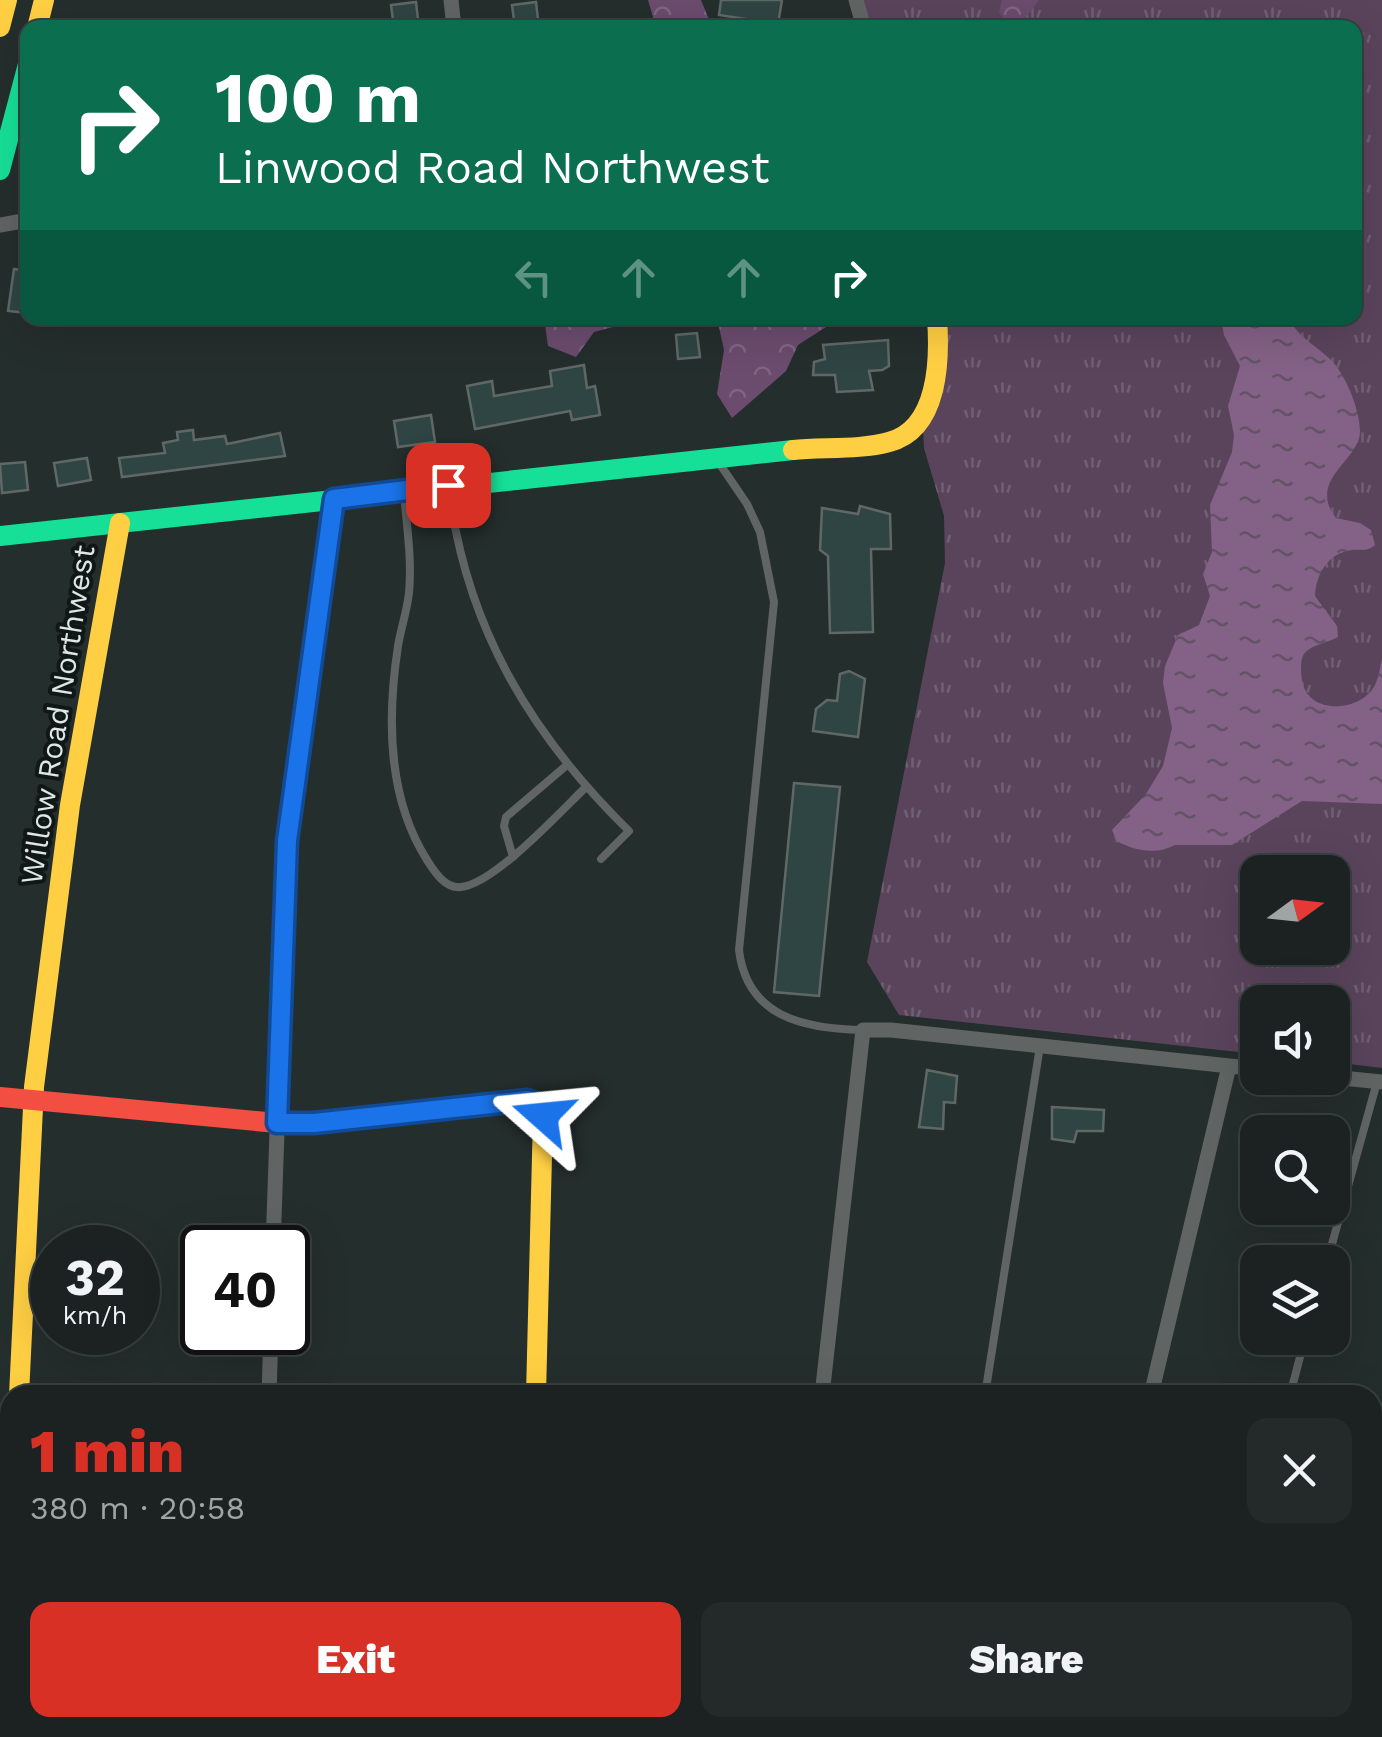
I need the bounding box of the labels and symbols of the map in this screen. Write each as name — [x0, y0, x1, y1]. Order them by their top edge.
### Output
pin — [406, 443, 491, 528]
street label: Willow Road Northwest — [13, 542, 102, 887]
north arrow — [1240, 855, 1350, 965]
position arrow — [491, 1064, 595, 1168]
speed limit sign: 40 — [180, 1225, 310, 1355]

